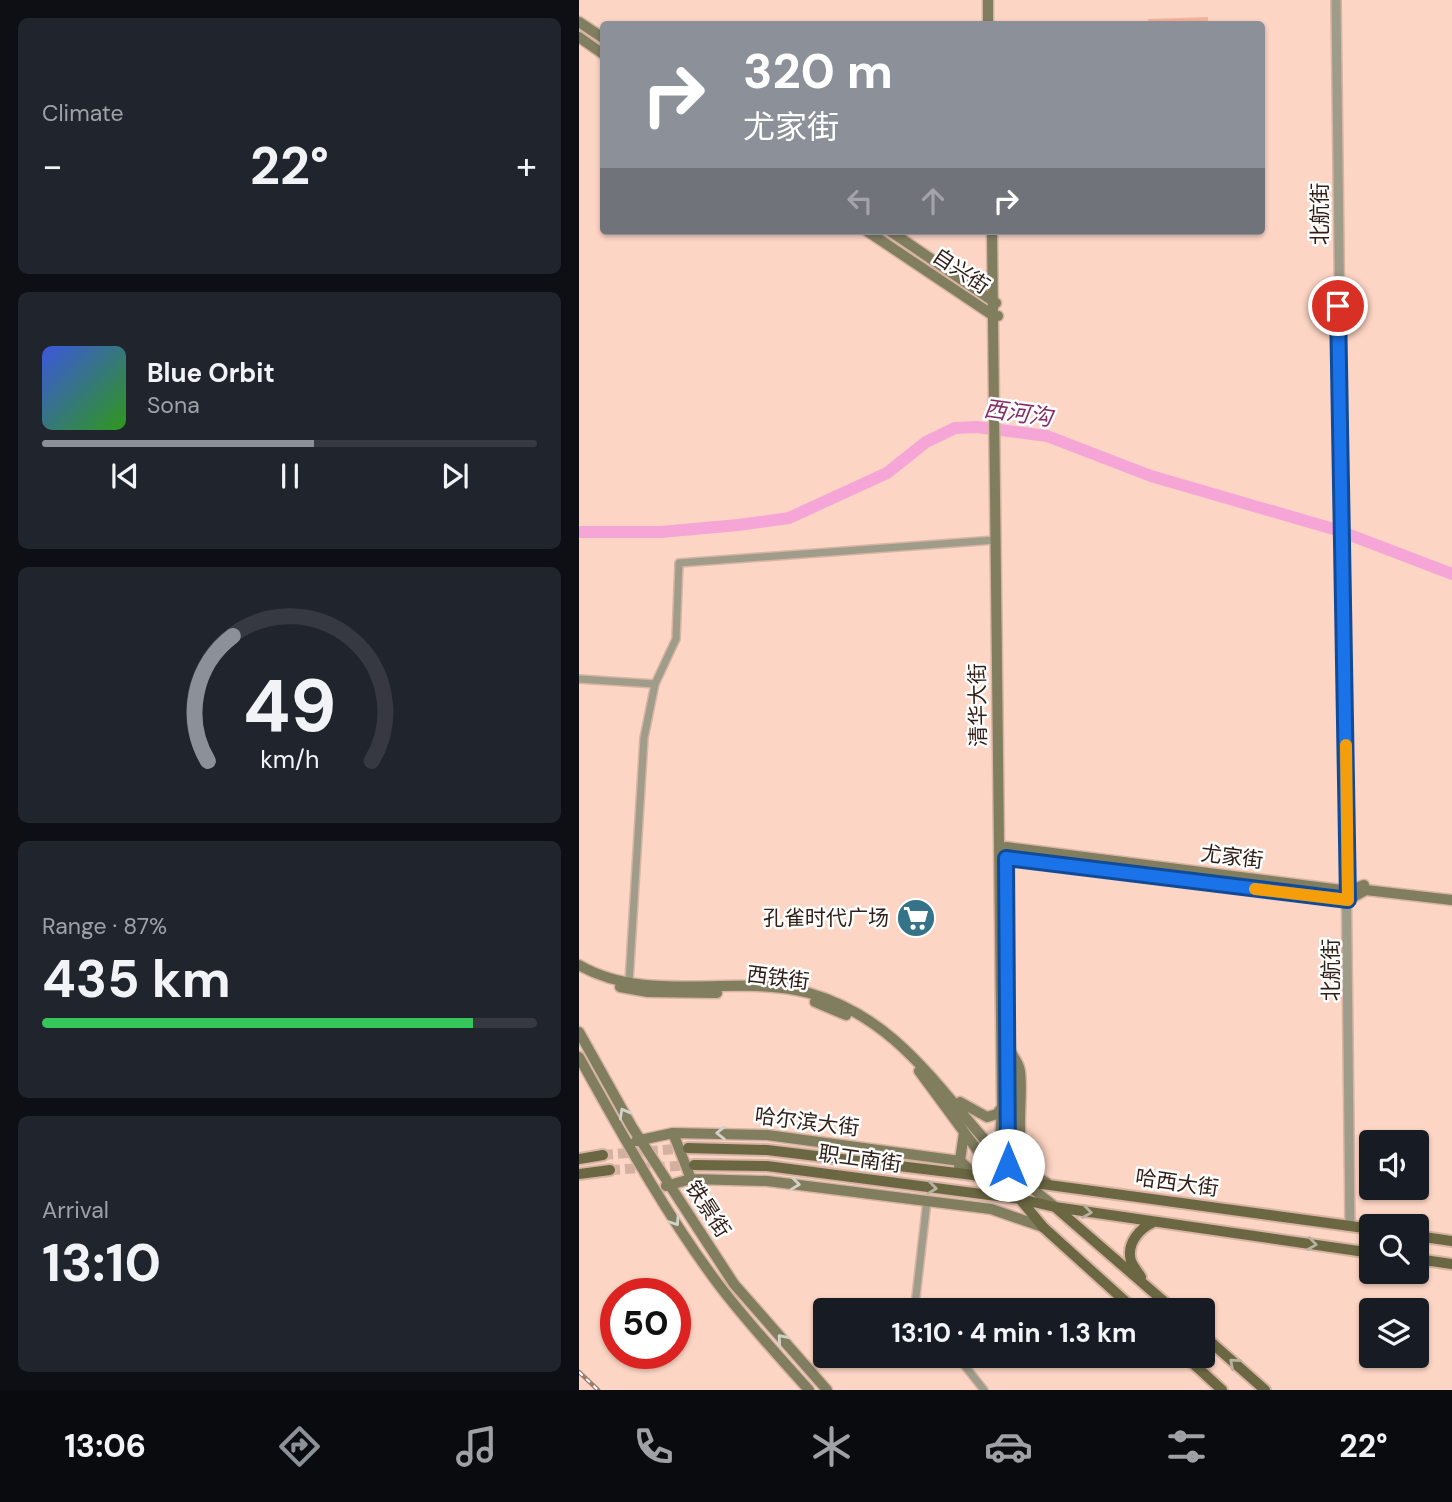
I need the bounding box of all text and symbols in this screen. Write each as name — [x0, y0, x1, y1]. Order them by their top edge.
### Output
text: 320 m — [743, 39, 893, 103]
icon: right — [628, 49, 719, 140]
text: Climate — [42, 98, 124, 128]
text: 尤家街 — [743, 106, 839, 148]
text: 22° — [250, 132, 329, 200]
text: − — [42, 141, 63, 191]
text: + — [516, 141, 537, 191]
icon: left — [841, 182, 879, 220]
icon: ahead — [914, 182, 952, 220]
icon: right — [987, 182, 1025, 220]
street label: 北航街 — [1306, 183, 1334, 246]
street label: 自兴街 — [927, 242, 995, 300]
pin — [1308, 276, 1368, 336]
icon: arrive — [1319, 287, 1357, 325]
text: Blue Orbit — [147, 356, 275, 390]
text: Sona — [147, 390, 200, 420]
water label: 西河沟 — [982, 393, 1057, 433]
icon: previous — [106, 457, 144, 495]
icon: pause — [271, 457, 309, 495]
icon: next — [436, 457, 474, 495]
text: 49 — [243, 659, 336, 754]
street label: 清华大街 — [963, 663, 993, 747]
text: km/h — [260, 743, 319, 776]
street label: 尤家街 — [1199, 839, 1265, 875]
supermarket icon: 孔雀时代广场 — [895, 897, 937, 939]
place label: 孔雀时代广场 — [763, 904, 889, 932]
text: Range · 87% — [42, 911, 167, 941]
street label: 北航街 — [1317, 939, 1345, 1002]
text: 435 km — [42, 945, 231, 1013]
street label: 西铁街 — [745, 960, 811, 996]
street label: 哈尔滨大街 — [753, 1102, 861, 1142]
one-way arrow — [619, 1107, 632, 1120]
one-way arrow — [715, 1125, 725, 1141]
position arrow — [971, 1128, 1045, 1202]
map controls — [1359, 1130, 1429, 1368]
button: sound — [1359, 1130, 1429, 1200]
street label: 职工南街 — [816, 1139, 904, 1179]
street label: 哈西大街 — [1133, 1163, 1221, 1203]
street label: 铁景街 — [679, 1175, 737, 1243]
one-way arrow — [789, 1177, 801, 1192]
one-way arrow — [926, 1181, 938, 1196]
text: Arrival — [42, 1195, 109, 1225]
one-way arrow — [1081, 1204, 1093, 1219]
one-way arrow — [667, 1213, 680, 1226]
button: search — [1359, 1214, 1429, 1284]
text: 13:10 — [42, 1229, 161, 1297]
one-way arrow — [1306, 1237, 1318, 1252]
speed limit sign: 50 — [600, 1278, 691, 1369]
button: layers — [1359, 1298, 1429, 1368]
text: 13:10 · 4 min · 1.3 km — [892, 1316, 1137, 1350]
one-way arrow — [778, 1334, 791, 1347]
one-way arrow — [1230, 1359, 1243, 1371]
icon: directions — [275, 1422, 324, 1471]
icon: music — [452, 1422, 501, 1471]
icon: phone — [629, 1422, 678, 1471]
icon: climate — [807, 1422, 856, 1471]
icon: car — [984, 1422, 1033, 1471]
icon: filters — [1162, 1422, 1211, 1471]
text: 13:06 — [64, 1425, 146, 1467]
text: 22° — [1339, 1425, 1388, 1467]

